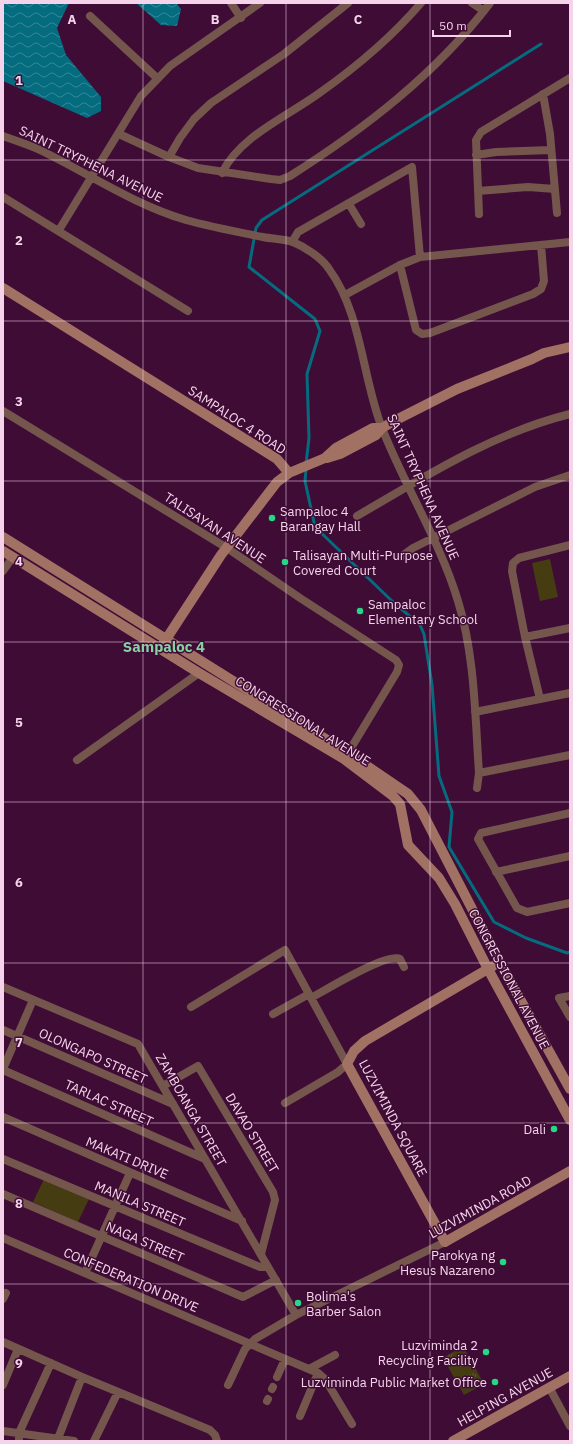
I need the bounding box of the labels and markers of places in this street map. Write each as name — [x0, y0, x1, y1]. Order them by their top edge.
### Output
place label: Sampaloc 4 Barangay Hall — [280, 503, 361, 535]
marker: Sampaloc 4 Barangay Hall — [267, 513, 277, 523]
place label: Talisayan Multi-Purpose Covered Court — [293, 547, 433, 579]
marker: Talisayan Multi-Purpose Covered Court — [280, 557, 290, 567]
place label: Sampaloc Elementary School — [368, 596, 478, 628]
marker: Sampaloc Elementary School — [355, 606, 365, 616]
place label: Dali — [524, 1121, 546, 1138]
marker: Dali — [549, 1124, 559, 1134]
place label: Parokya ng Hesus Nazareno — [400, 1247, 495, 1279]
marker: Parokya ng Hesus Nazareno — [498, 1257, 508, 1267]
place label: Bolima's Barber Salon — [306, 1288, 381, 1320]
marker: Bolima's Barber Salon — [293, 1298, 303, 1308]
place label: Luzviminda 2 Recycling Facility — [378, 1337, 479, 1369]
marker: Luzviminda 2 Recycling Facility — [481, 1347, 491, 1357]
place label: Luzviminda Public Market Office — [301, 1374, 487, 1391]
marker: Luzviminda Public Market Office — [490, 1377, 500, 1387]

